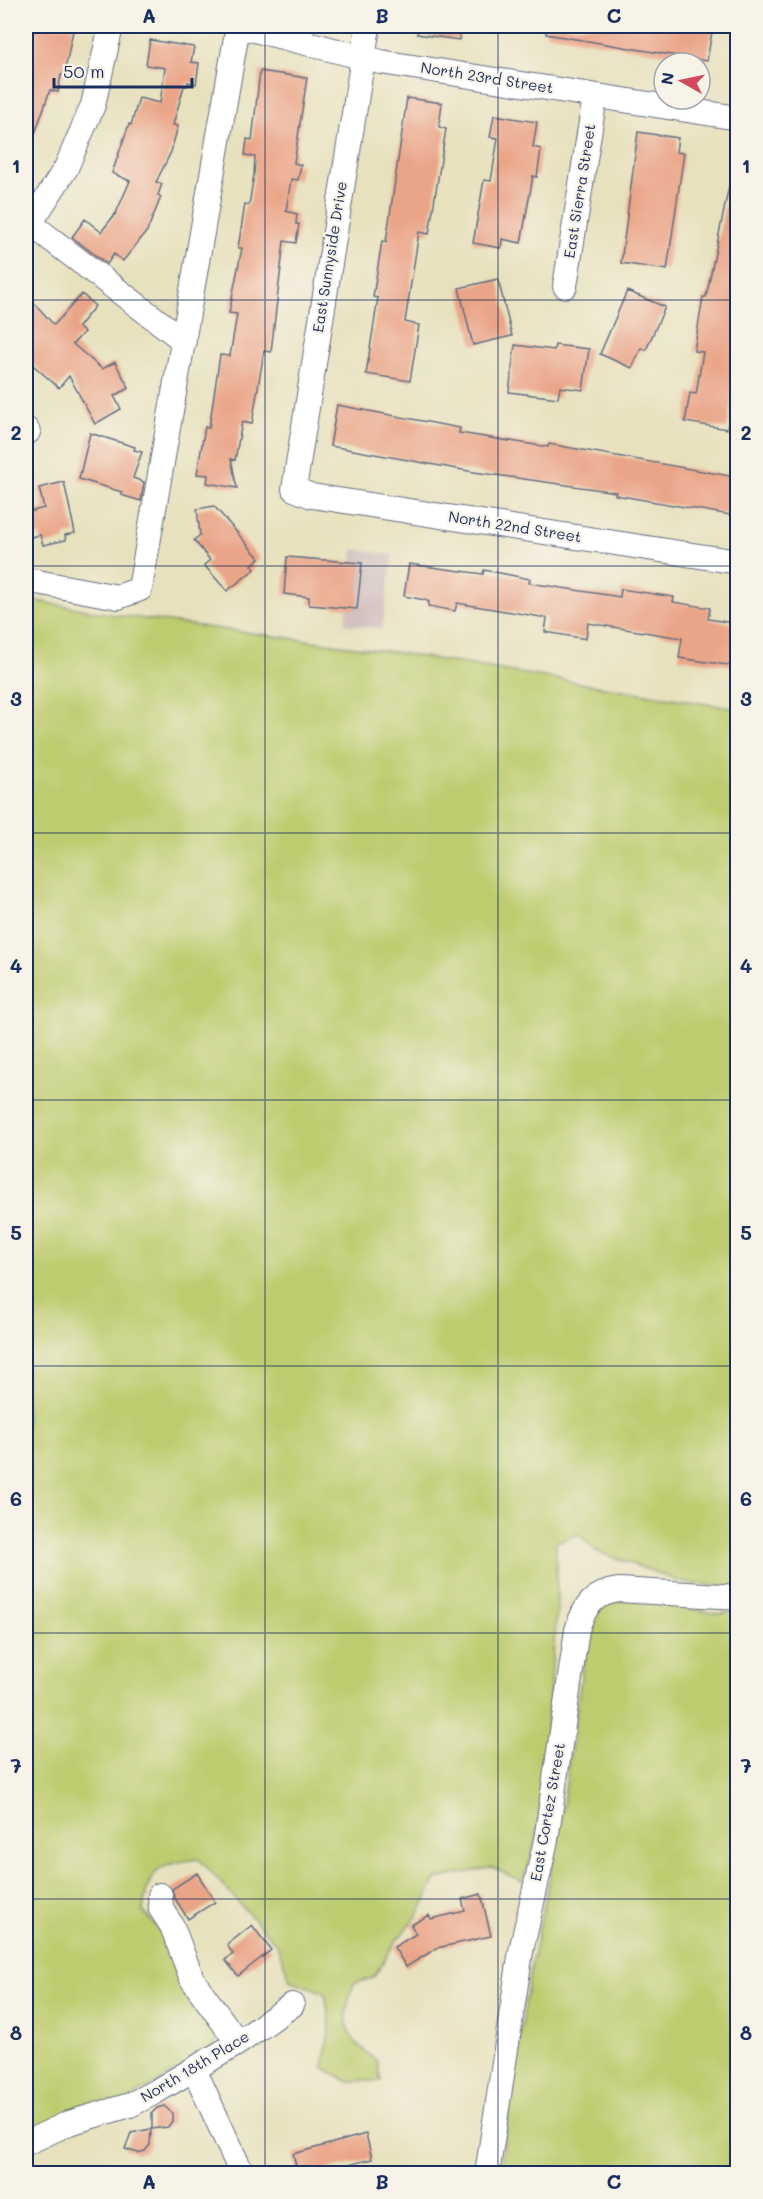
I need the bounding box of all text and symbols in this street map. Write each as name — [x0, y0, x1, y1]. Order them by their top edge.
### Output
text: A — [142, 2, 156, 28]
text: B — [375, 2, 389, 28]
text: C — [607, 2, 622, 28]
scale bar — [54, 51, 192, 89]
north arrow — [652, 51, 712, 111]
street label: North 23rd Street — [419, 57, 555, 97]
text: 50 m — [63, 59, 105, 83]
text: N — [655, 71, 678, 86]
street label: East Sierra Street — [559, 122, 600, 260]
text: 1 — [12, 152, 20, 178]
text: 1 — [742, 152, 750, 178]
street label: East Sunnyside Drive — [307, 180, 351, 334]
text: 2 — [10, 419, 22, 445]
text: 2 — [740, 419, 752, 445]
street label: North 22nd Street — [447, 506, 583, 546]
text: 3 — [10, 685, 22, 711]
text: 3 — [740, 685, 752, 711]
text: 4 — [10, 952, 23, 978]
text: 4 — [740, 952, 753, 978]
text: 5 — [10, 1219, 22, 1245]
text: 5 — [740, 1219, 752, 1245]
text: 6 — [10, 1485, 22, 1511]
text: 6 — [740, 1485, 752, 1511]
street label: East Cortez Street — [525, 1741, 569, 1883]
text: 7 — [10, 1752, 22, 1778]
text: 7 — [740, 1752, 752, 1778]
text: 8 — [10, 2019, 22, 2045]
text: 8 — [740, 2019, 752, 2045]
street label: North 18th Place — [136, 2026, 253, 2106]
text: A — [142, 2168, 156, 2194]
text: B — [375, 2168, 389, 2194]
text: C — [607, 2168, 622, 2194]

